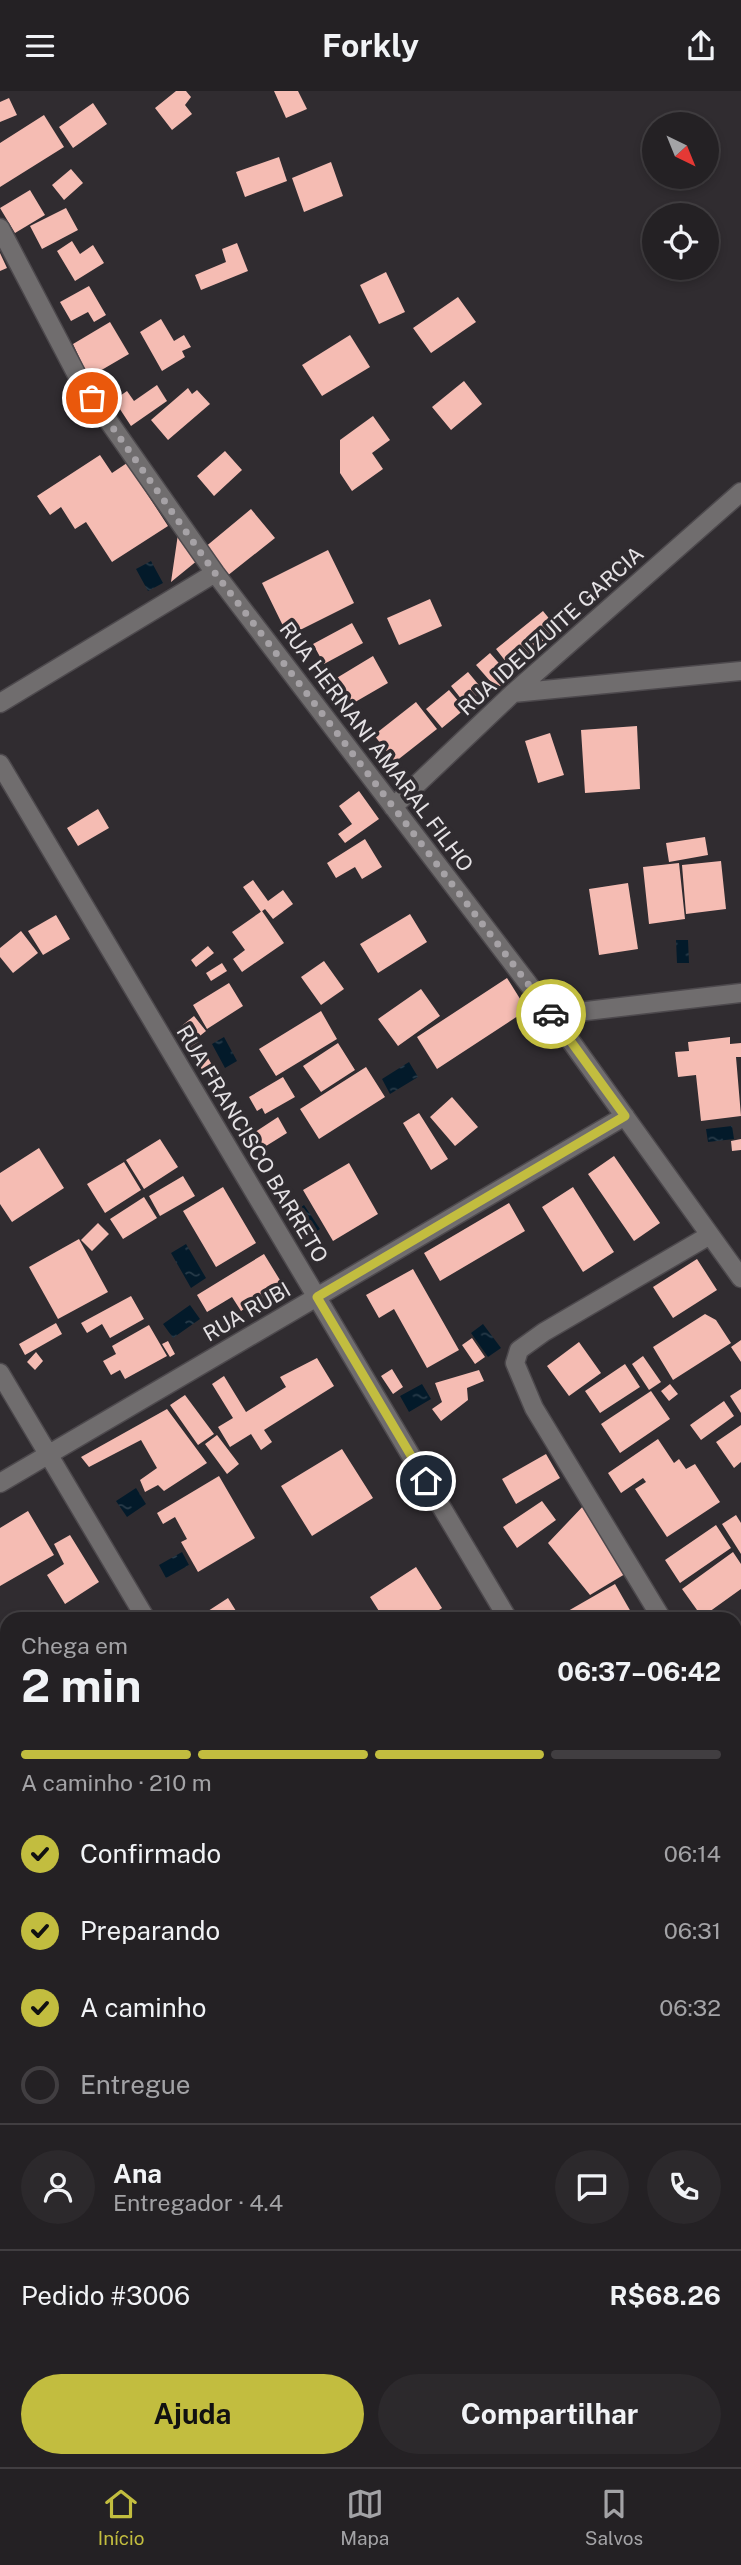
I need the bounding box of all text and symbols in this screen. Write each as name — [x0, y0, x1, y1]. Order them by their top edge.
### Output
icon: menu — [21, 27, 59, 65]
text: Forkly — [322, 27, 419, 64]
icon: share — [682, 27, 720, 65]
north arrow — [642, 112, 719, 189]
map controls — [642, 112, 719, 280]
button: locate — [642, 203, 719, 280]
pin — [62, 368, 122, 428]
icon: bag — [73, 379, 111, 417]
street label: RUA IDEUZUITE GARCIA — [453, 541, 648, 720]
street label: RUA HERNANI AMARAL FILHO — [274, 617, 478, 876]
courier — [516, 979, 586, 1049]
icon: car — [532, 995, 570, 1033]
street label: RUA FRANCISCO BARRETO — [171, 1020, 333, 1267]
street label: RUA RUBI — [199, 1277, 295, 1347]
pin — [396, 1451, 456, 1511]
icon: home — [407, 1462, 445, 1500]
text: Chega em — [21, 1632, 128, 1659]
text: 06:37–06:42 — [557, 1656, 721, 1687]
text: 2 min — [21, 1658, 141, 1712]
text: A caminho · 210 m — [21, 1769, 212, 1796]
icon: check — [21, 1835, 59, 1873]
text: Confirmado — [80, 1838, 221, 1869]
text: 06:14 — [664, 1840, 721, 1867]
icon: check — [21, 1912, 59, 1950]
text: Preparando — [80, 1915, 220, 1946]
text: 06:31 — [664, 1917, 721, 1944]
icon: check — [21, 1989, 59, 2027]
text: A caminho — [80, 1992, 207, 2023]
text: 06:32 — [659, 1994, 721, 2021]
text: Entregue — [80, 2069, 191, 2100]
button: person — [21, 2150, 95, 2224]
button: chat — [555, 2150, 629, 2224]
button: phone — [647, 2150, 721, 2224]
text: Ana — [113, 2158, 162, 2189]
text: Entregador · 4.4 — [113, 2189, 283, 2216]
text: Pedido #3006 — [21, 2280, 190, 2311]
text: R$68.26 — [609, 2280, 721, 2311]
button: Ajuda — [21, 2374, 364, 2454]
button: Compartilhar — [378, 2374, 721, 2454]
tab: Início — [98, 2485, 144, 2549]
tab: Mapa — [340, 2485, 389, 2549]
tab: Salvos — [585, 2485, 643, 2549]

